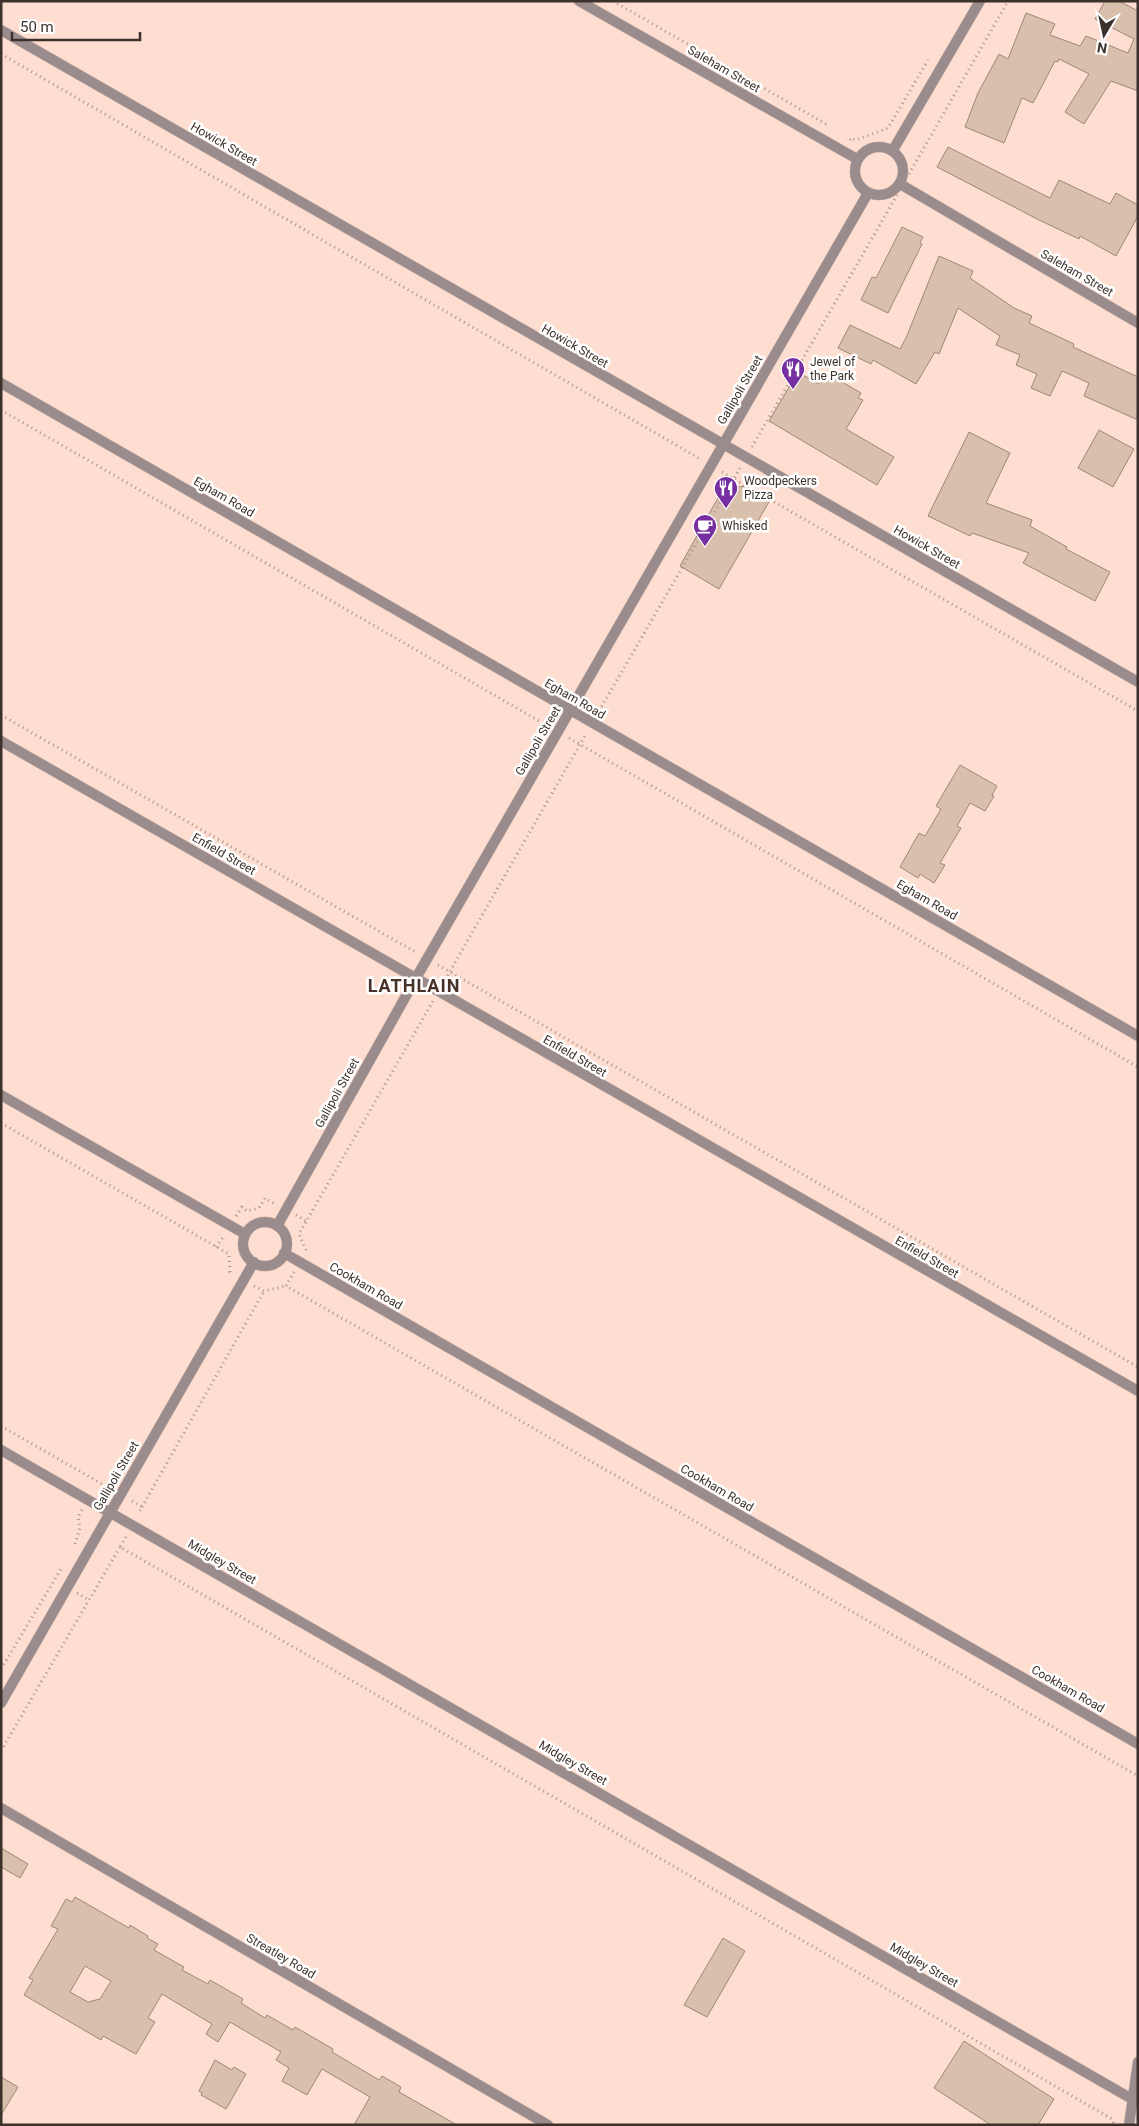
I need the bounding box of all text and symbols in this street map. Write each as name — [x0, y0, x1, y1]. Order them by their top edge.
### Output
scale bar — [12, 10, 140, 42]
north arrow — [1079, 10, 1129, 60]
text: 50 m — [20, 18, 54, 36]
text: N — [1096, 39, 1108, 57]
street label: Saleham Street — [685, 43, 763, 95]
street label: Howick Street — [188, 119, 260, 169]
street label: Saleham Street — [1038, 247, 1116, 299]
street label: Howick Street — [539, 321, 611, 371]
street label: Gallipoli Street — [715, 353, 765, 427]
place label: Jewel of the Park — [810, 355, 856, 383]
restaurant icon: Jewel of the Park — [780, 356, 806, 390]
street label: Egham Road — [191, 474, 257, 520]
place label: Woodpeckers Pizza — [744, 474, 817, 502]
restaurant icon: Woodpeckers Pizza — [713, 475, 739, 509]
cafe icon: Whisked — [692, 513, 718, 547]
place label: Whisked — [722, 519, 767, 533]
street label: Howick Street — [891, 522, 963, 572]
street label: Egham Road — [542, 676, 608, 722]
street label: Gallipoli Street — [513, 704, 563, 778]
street label: Enfield Street — [190, 830, 258, 878]
street label: Egham Road — [894, 877, 960, 923]
district label: LATHLAIN — [368, 975, 460, 996]
street label: Enfield Street — [541, 1032, 609, 1080]
street label: Gallipoli Street — [312, 1056, 362, 1130]
street label: Enfield Street — [893, 1233, 961, 1281]
street label: Cookham Road — [327, 1260, 405, 1312]
street label: Gallipoli Street — [91, 1439, 141, 1513]
street label: Cookham Road — [678, 1462, 756, 1514]
street label: Midgley Street — [185, 1537, 259, 1587]
street label: Cookham Road — [1029, 1663, 1107, 1715]
street label: Midgley Street — [536, 1738, 610, 1788]
street label: Streatley Road — [244, 1931, 318, 1981]
street label: Midgley Street — [887, 1940, 961, 1990]

